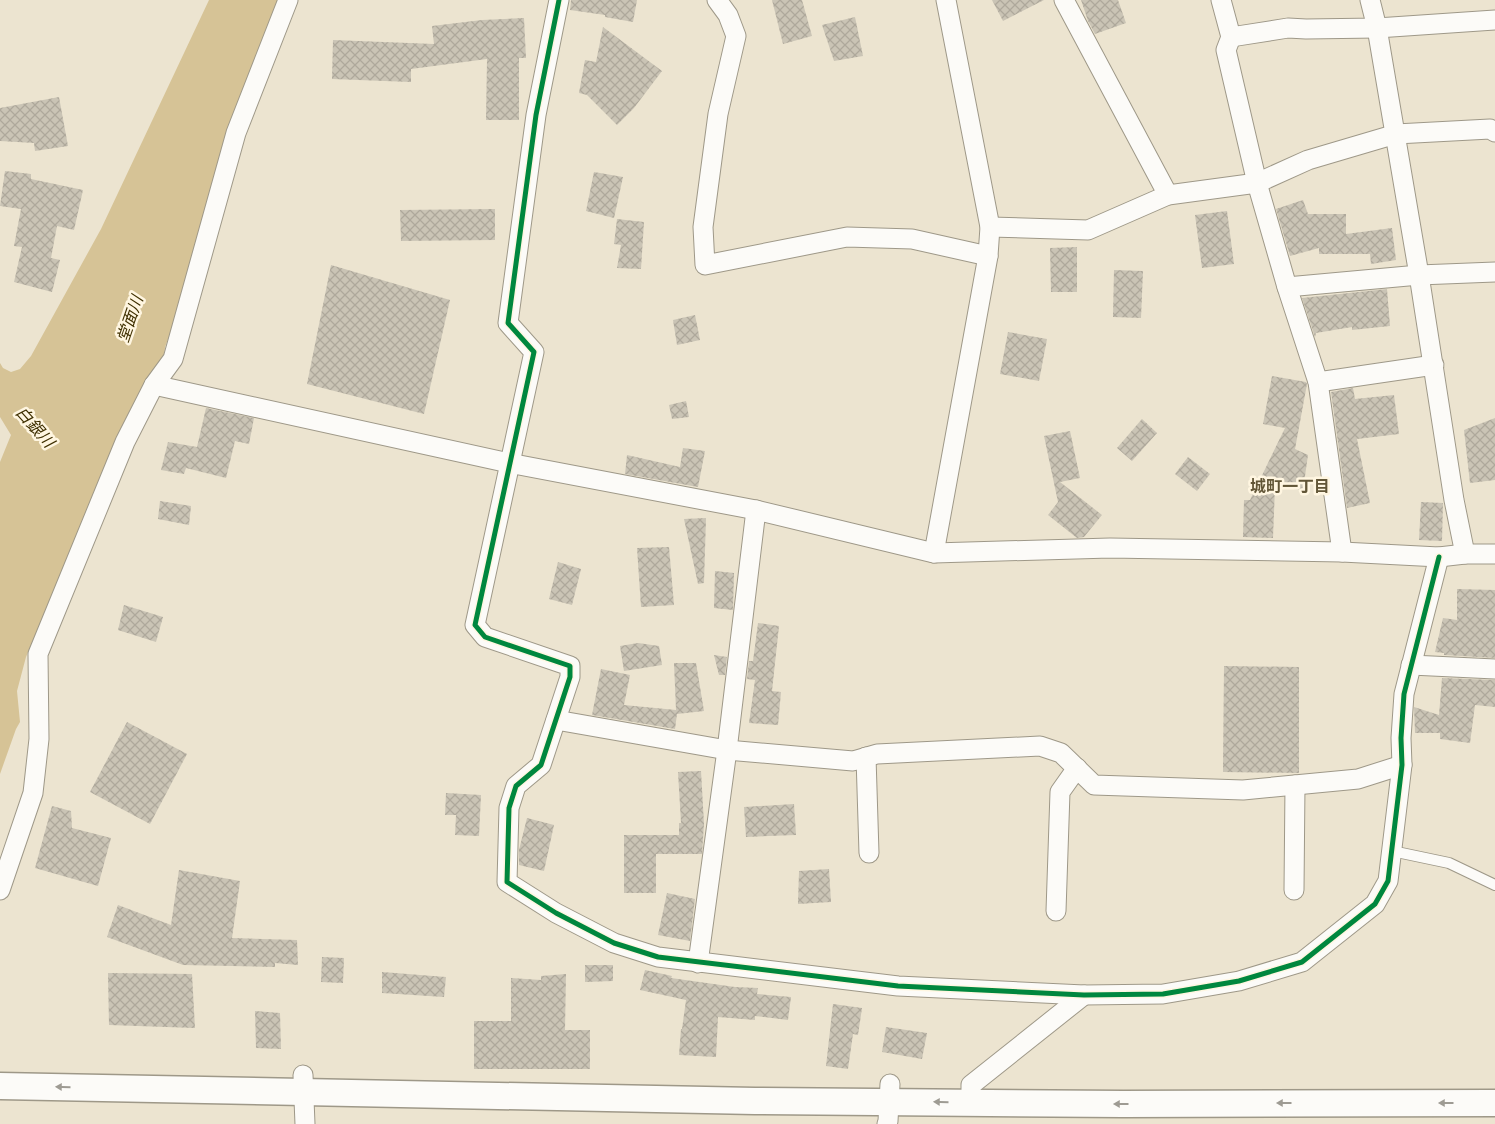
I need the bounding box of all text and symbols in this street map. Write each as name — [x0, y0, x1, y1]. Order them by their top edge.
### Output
water label: 堂面川 — [113, 291, 147, 345]
water label: 白銀川 — [12, 403, 59, 453]
district label: 城町一丁目 — [1250, 477, 1330, 496]
one-way arrow — [55, 1083, 71, 1091]
one-way arrow — [933, 1097, 949, 1105]
one-way arrow — [1276, 1099, 1292, 1107]
one-way arrow — [1438, 1099, 1454, 1107]
one-way arrow — [1113, 1100, 1129, 1108]

